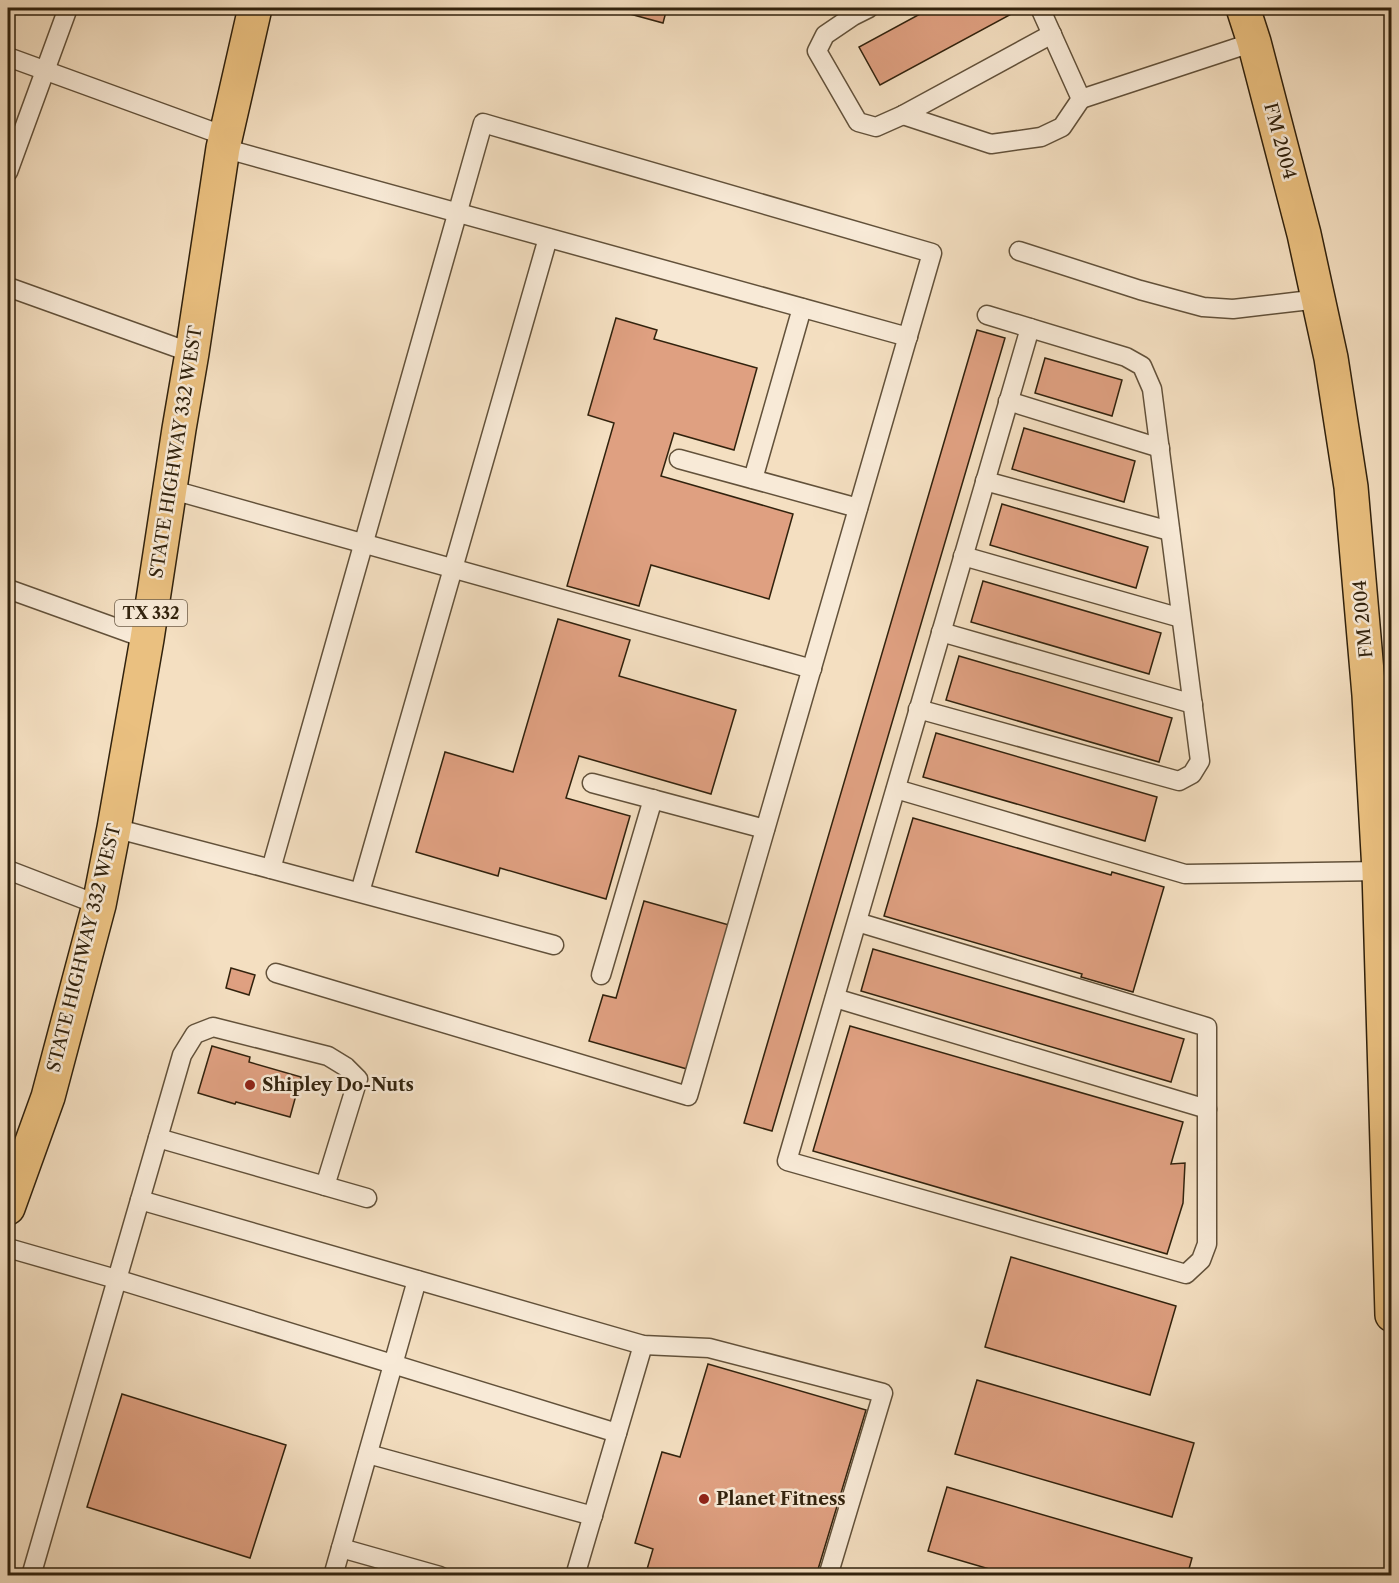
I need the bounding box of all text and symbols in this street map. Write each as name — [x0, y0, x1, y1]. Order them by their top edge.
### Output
street label: FM 2004 — [1259, 100, 1301, 182]
street label: STATE HIGHWAY 332 WEST — [145, 324, 207, 580]
street label: FM 2004 — [1349, 579, 1377, 659]
road number: TX 332 — [115, 600, 187, 626]
street label: STATE HIGHWAY 332 WEST — [42, 821, 126, 1075]
place label: Shipley Do-Nuts — [262, 1074, 414, 1096]
marker: Shipley Do-Nuts — [243, 1078, 257, 1092]
place label: Planet Fitness — [716, 1488, 846, 1510]
marker: Planet Fitness — [697, 1492, 711, 1506]

